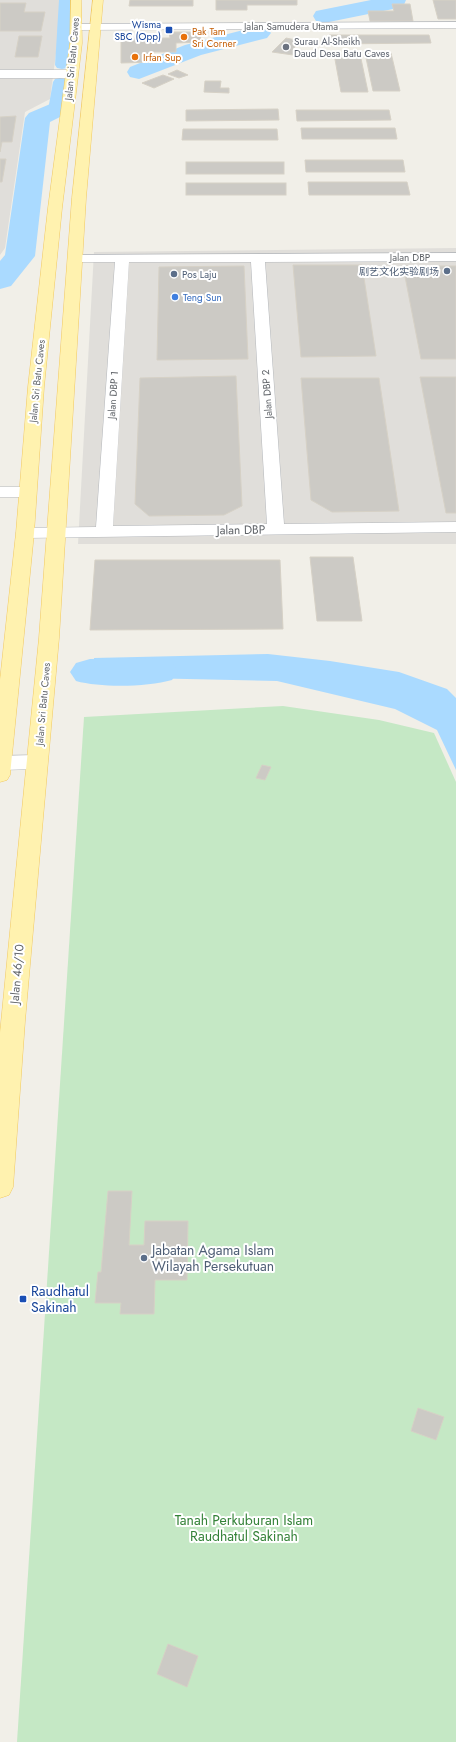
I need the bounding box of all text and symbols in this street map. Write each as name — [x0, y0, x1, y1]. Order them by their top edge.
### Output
street label: Jalan Sri Batu Caves — [61, 17, 83, 103]
place label: Wisma SBC (Opp) — [115, 17, 161, 44]
street label: Jalan Samudera Utama — [242, 19, 338, 34]
place label: Pak Tam Sri Corner — [192, 24, 237, 51]
marker: Wisma SBC (Opp) — [164, 25, 174, 35]
marker: Pak Tam Sri Corner — [179, 32, 189, 42]
place label: Surau Al-Sheikh Daud Desa Batu Caves — [294, 34, 389, 61]
marker: Surau Al-Sheikh Daud Desa Batu Caves — [281, 42, 291, 52]
place label: Irfan Sup — [143, 50, 182, 65]
marker: Irfan Sup — [130, 52, 140, 62]
street label: Jalan DBP — [388, 250, 431, 265]
place label: 剧艺文化实验剧场 — [359, 264, 439, 279]
marker: 剧艺文化实验剧场 — [442, 266, 452, 276]
place label: Pos Laju — [182, 267, 217, 282]
marker: Pos Laju — [169, 269, 179, 279]
place label: Teng Sun — [183, 290, 222, 305]
marker: Teng Sun — [170, 292, 180, 302]
street label: Jalan Sri Batu Caves — [25, 339, 49, 425]
street label: Jalan DBP 2 — [258, 369, 276, 421]
street label: Jalan DBP 1 — [104, 371, 122, 421]
street label: Jalan DBP — [215, 521, 266, 539]
street label: Jalan Sri Batu Caves — [32, 662, 54, 748]
street label: Jalan 46/10 — [5, 943, 29, 1007]
place label: Jabatan Agama Islam Wilayah Persekutuan — [150, 1240, 274, 1276]
marker: Jabatan Agama Islam Wilayah Persekutuan — [139, 1253, 149, 1263]
place label: Raudhatul Sakinah — [31, 1281, 89, 1317]
marker: Raudhatul Sakinah — [18, 1294, 28, 1304]
park label: Tanah Perkuburan Islam Raudhatul Sakinah — [175, 1510, 313, 1546]

